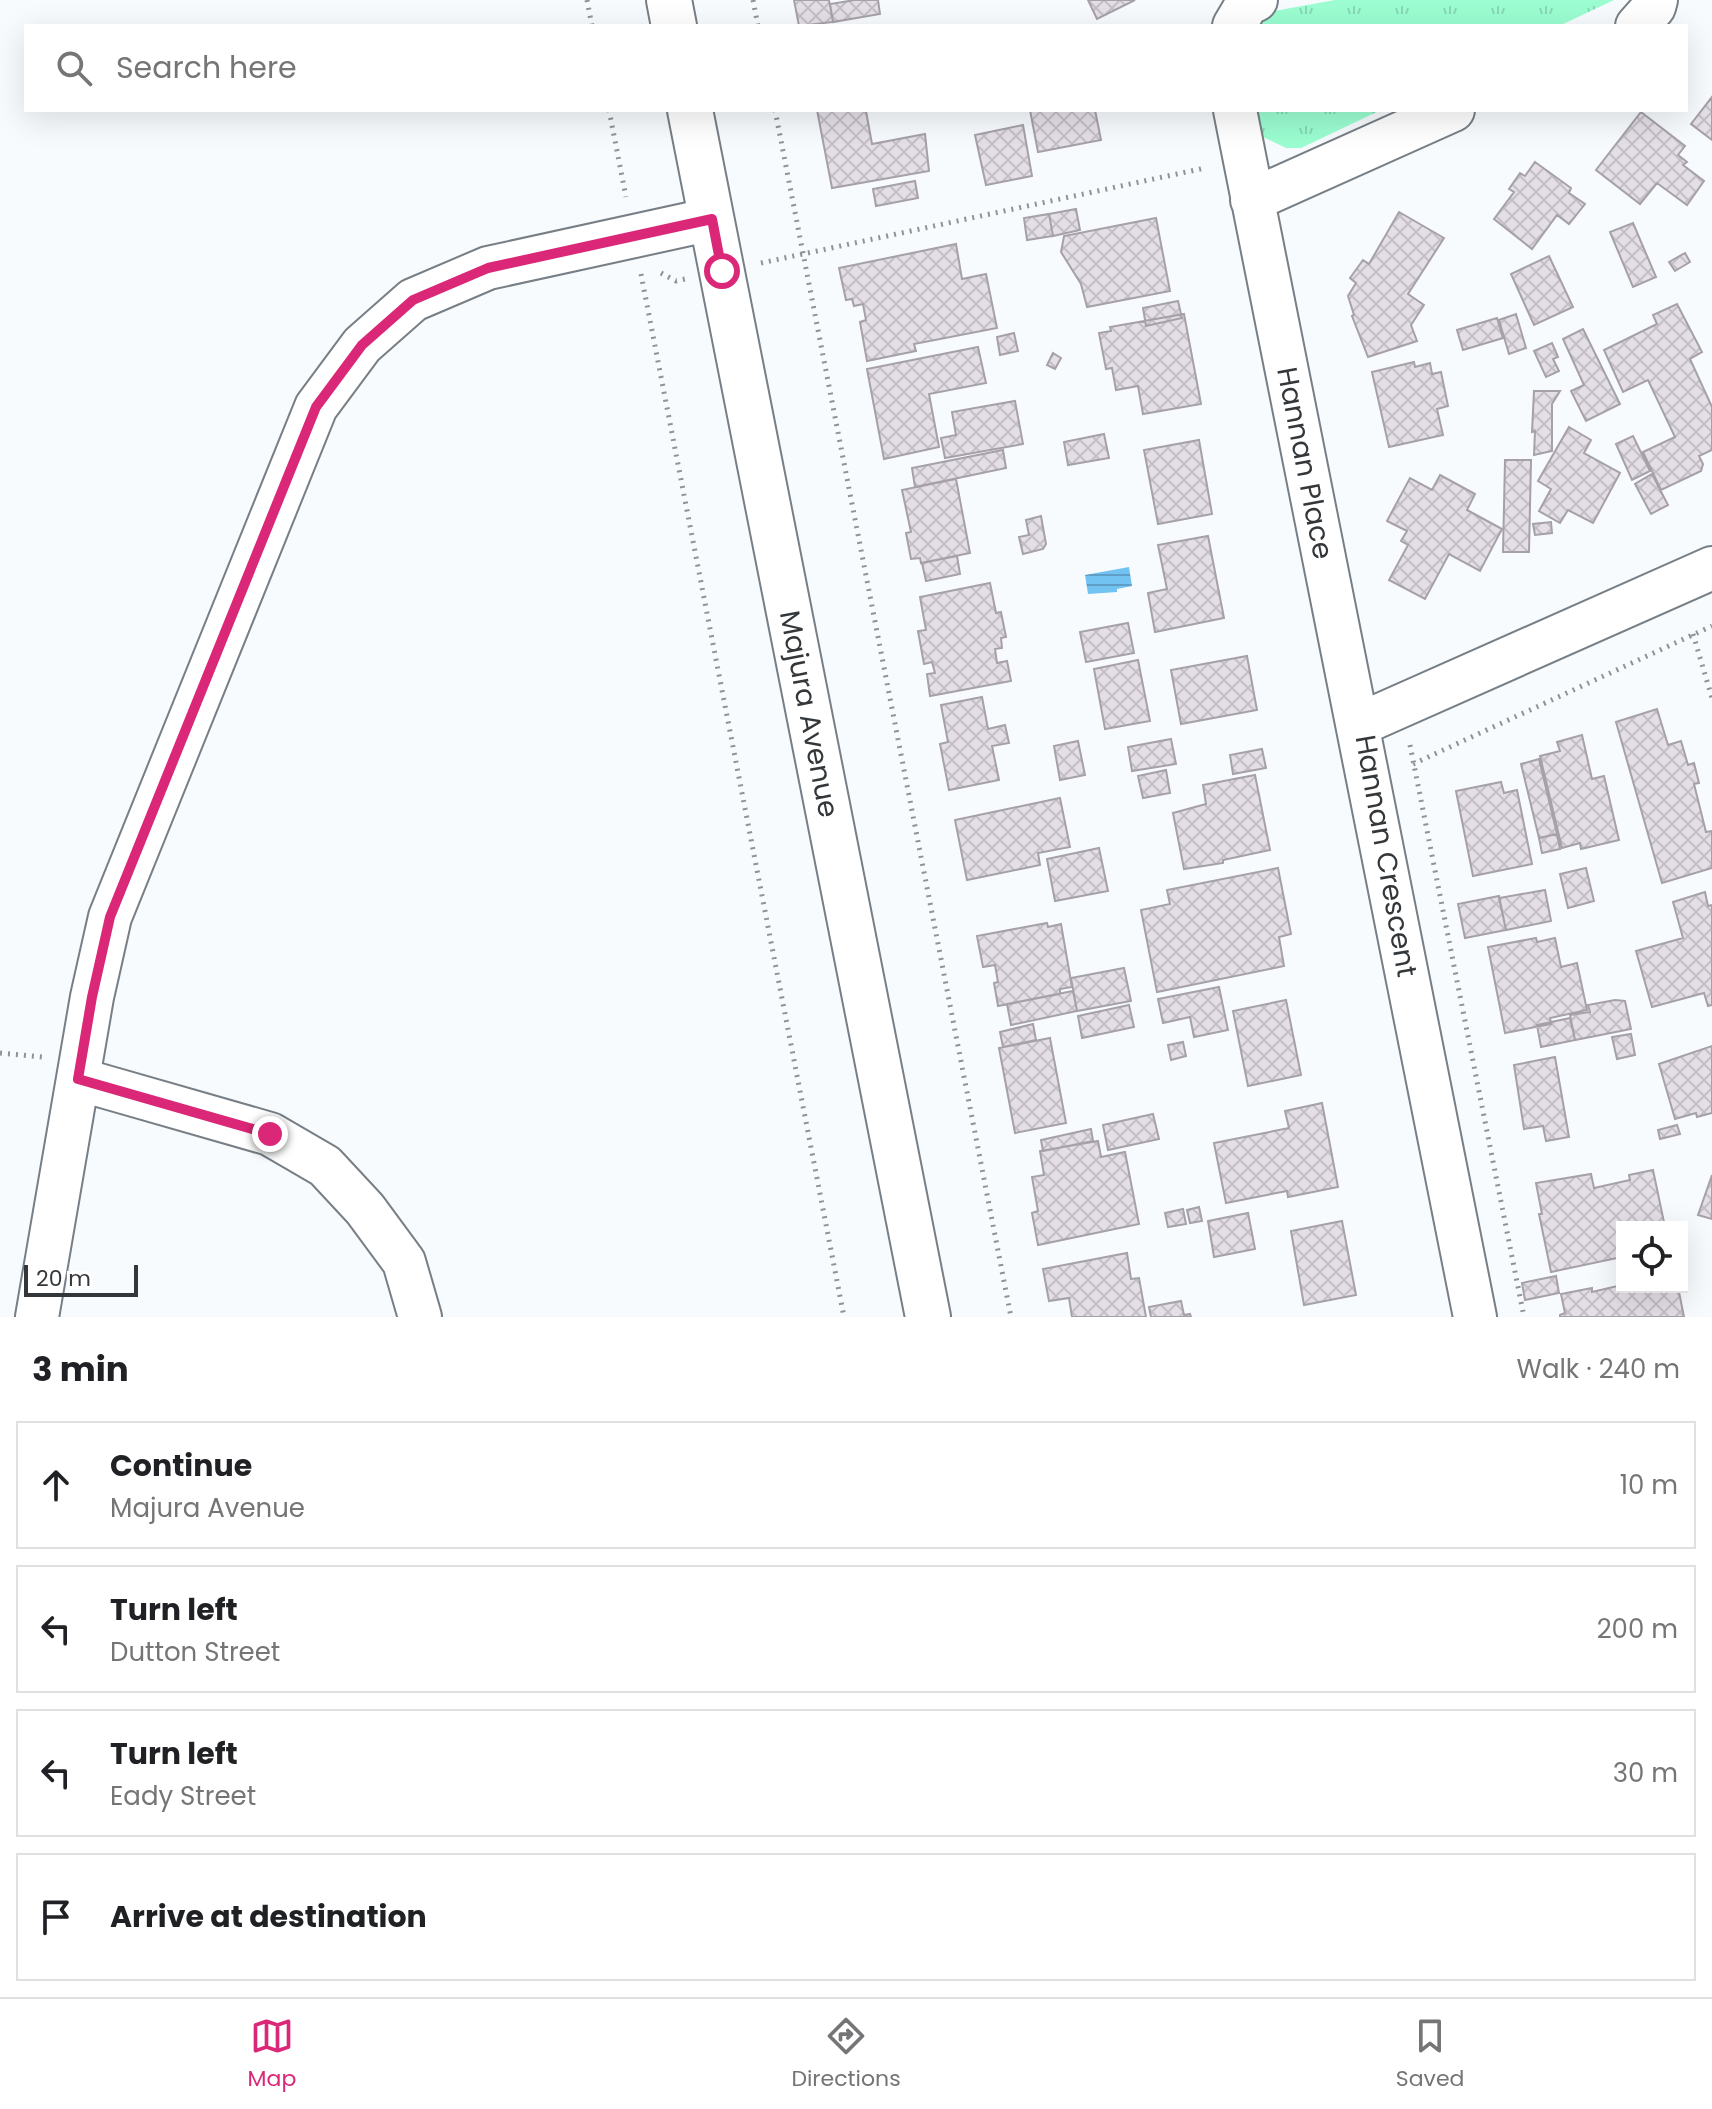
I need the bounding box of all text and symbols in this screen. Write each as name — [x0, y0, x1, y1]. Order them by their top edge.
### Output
search box — [24, 24, 1688, 112]
icon: search — [52, 46, 96, 90]
text: Search here — [116, 46, 297, 89]
route start — [704, 253, 740, 289]
street label: Hannan Place — [1267, 364, 1343, 562]
street label: Majura Avenue — [770, 607, 848, 821]
street label: Hannan Crescent — [1346, 732, 1426, 980]
route end — [252, 1116, 288, 1152]
map controls — [1616, 1221, 1688, 1293]
button: locate — [1616, 1221, 1688, 1293]
scale bar — [24, 1261, 138, 1297]
text: 20 m — [36, 1263, 91, 1294]
text: 3 min — [32, 1345, 129, 1393]
text: Walk · 240 m — [1517, 1351, 1680, 1387]
text: Continue — [110, 1444, 252, 1487]
icon: ahead — [34, 1463, 78, 1507]
text: 10 m — [1620, 1467, 1678, 1503]
text: Majura Avenue — [110, 1490, 305, 1526]
text: Turn left — [110, 1588, 238, 1631]
icon: left — [34, 1607, 78, 1651]
text: 200 m — [1597, 1611, 1678, 1647]
text: Dutton Street — [110, 1634, 280, 1670]
text: Turn left — [110, 1732, 238, 1775]
icon: left — [34, 1751, 78, 1795]
text: 30 m — [1613, 1755, 1678, 1791]
text: Eady Street — [110, 1778, 256, 1814]
icon: arrive — [34, 1895, 78, 1939]
text: Arrive at destination — [110, 1895, 427, 1938]
tab: Map — [248, 2014, 296, 2095]
tab: Directions — [791, 2014, 901, 2095]
tab: Saved — [1396, 2014, 1464, 2095]

